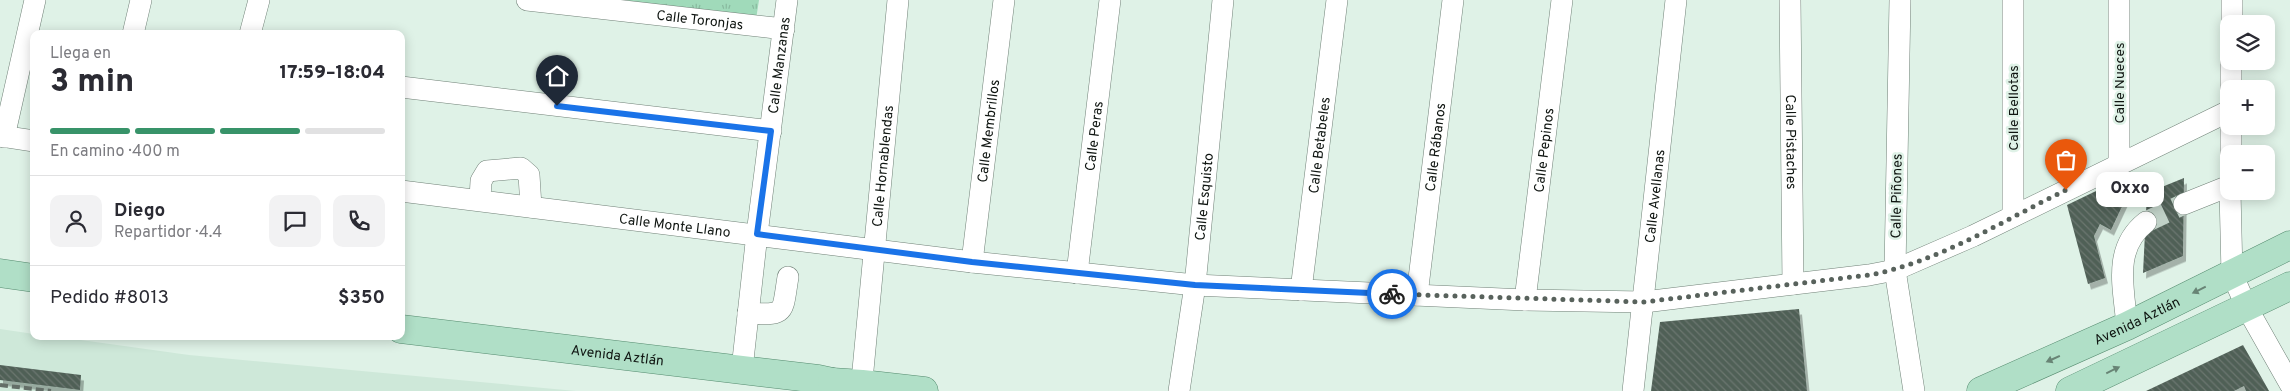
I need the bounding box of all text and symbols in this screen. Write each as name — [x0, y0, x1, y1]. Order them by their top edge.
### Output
street label: Calle Toronjas — [655, 8, 744, 34]
map controls — [2220, 15, 2275, 200]
button: layers — [2220, 15, 2275, 70]
street label: Calle Manzanas — [766, 16, 795, 115]
street label: Calle Nueces — [2112, 42, 2129, 124]
text: Llega en — [50, 44, 111, 64]
pin — [536, 55, 578, 106]
text: 17:59–18:04 — [280, 61, 385, 85]
icon: home — [543, 62, 571, 90]
text: 3 min — [50, 63, 134, 103]
street label: Calle Bellotas — [2006, 65, 2023, 151]
street label: Calle Membrillos — [975, 79, 1004, 184]
button: + — [2220, 80, 2275, 135]
street label: Calle Pistaches — [1781, 94, 1799, 190]
street label: Calle Betabeles — [1306, 96, 1335, 195]
street label: Calle Peras — [1082, 100, 1108, 172]
street label: Calle Rábanos — [1423, 102, 1450, 193]
street label: Calle Hornablendas — [870, 105, 898, 228]
street label: Calle Pepinos — [1531, 107, 1559, 194]
pin — [2045, 139, 2087, 190]
text: En camino · 400 m — [50, 142, 180, 162]
button: − — [2220, 145, 2275, 200]
icon: bag — [2052, 146, 2080, 174]
street label: Calle Avellanas — [1642, 149, 1670, 244]
street label: Calle Esquisto — [1192, 152, 1218, 241]
street label: Calle Piñones — [1888, 154, 1907, 238]
callout: Oxxo — [2096, 172, 2164, 208]
text: Oxxo — [2110, 179, 2150, 199]
button: person — [50, 195, 102, 247]
button: chat — [269, 195, 321, 247]
button: phone — [333, 195, 385, 247]
text: Diego — [114, 199, 165, 223]
street label: Calle Monte Llano — [618, 211, 732, 242]
text: Repartidor · 4.4 — [114, 223, 222, 243]
courier — [1367, 269, 1417, 319]
icon: bike — [1378, 280, 1406, 308]
text: Pedido #8013 — [50, 286, 169, 310]
text: $350 — [338, 286, 385, 310]
one-way arrow — [2192, 286, 2207, 294]
street label: Avenida Aztlán — [2092, 294, 2183, 350]
street label: Avenida Aztlán — [570, 342, 665, 370]
one-way arrow — [2045, 355, 2060, 364]
one-way arrow — [2106, 365, 2120, 373]

